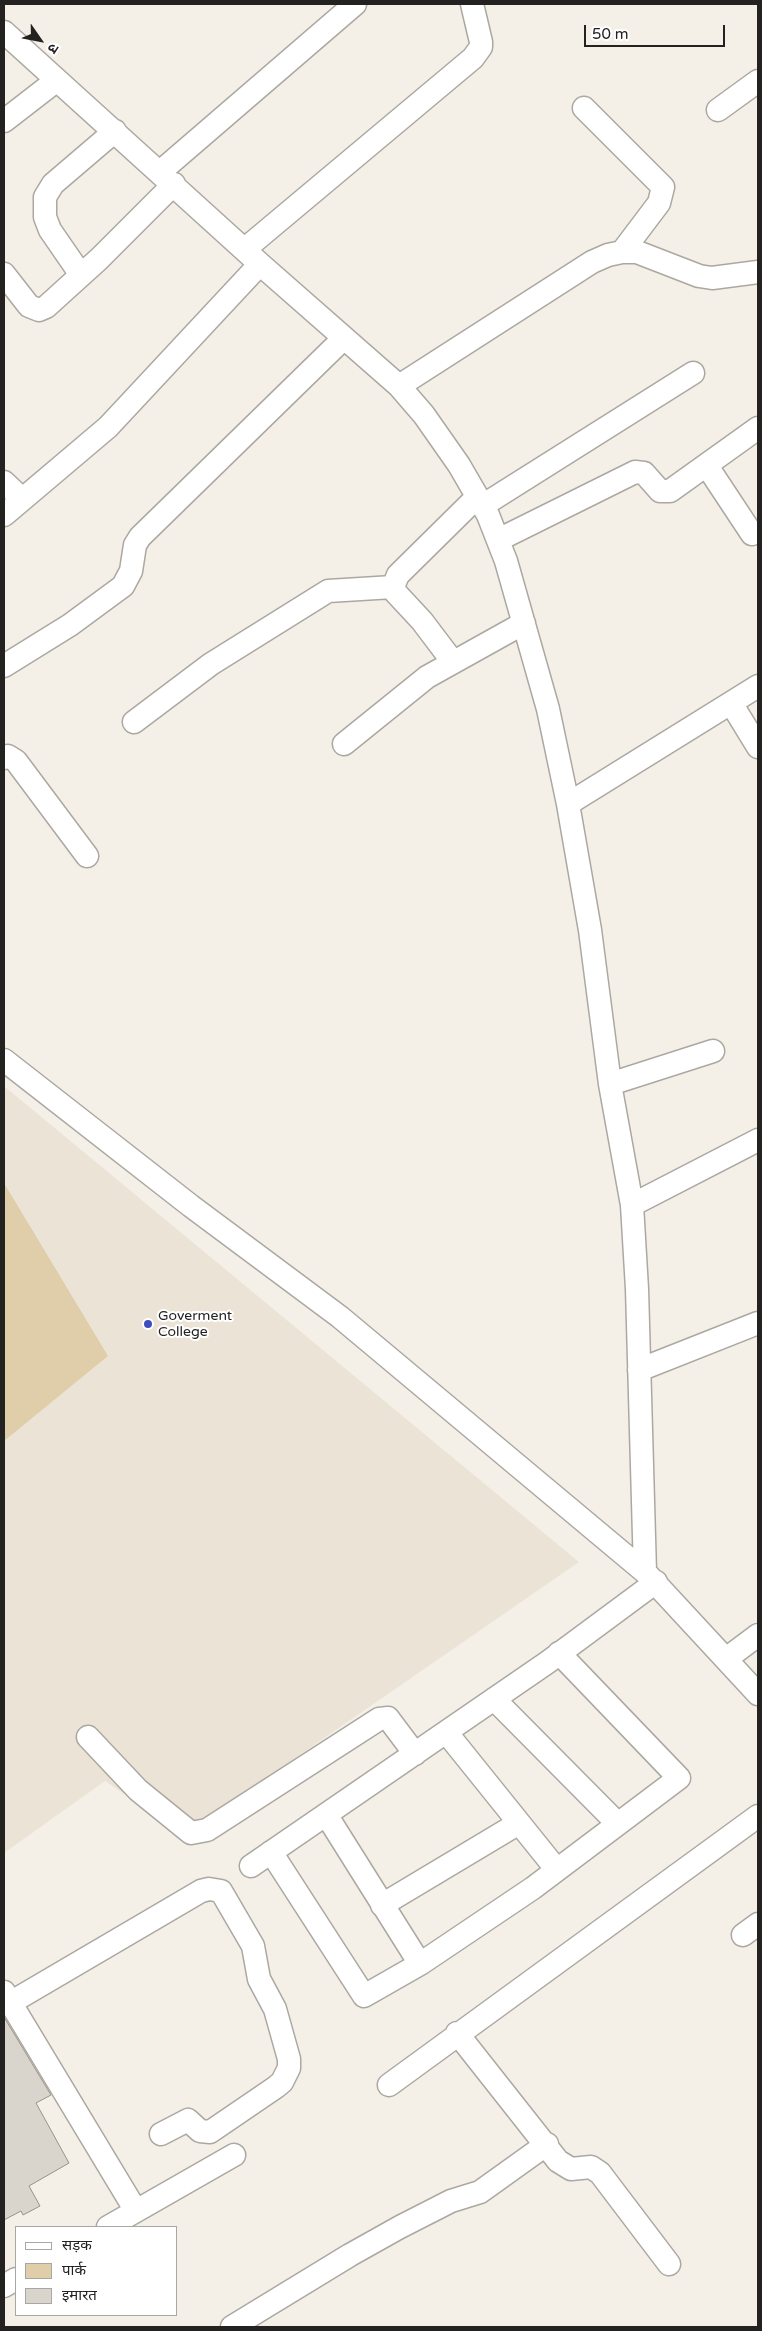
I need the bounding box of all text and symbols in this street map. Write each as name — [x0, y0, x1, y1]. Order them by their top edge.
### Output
north arrow — [15, 15, 65, 65]
scale bar — [587, 15, 728, 47]
text: 50 m — [592, 25, 629, 43]
text: उ — [44, 40, 62, 57]
place label: Goverment College — [158, 1308, 232, 1340]
marker: Goverment College — [142, 1318, 154, 1330]
legend — [15, 2226, 178, 2316]
text: सड़क — [62, 2236, 92, 2254]
text: पार्क — [62, 2261, 86, 2279]
text: इमारत — [62, 2286, 97, 2304]

